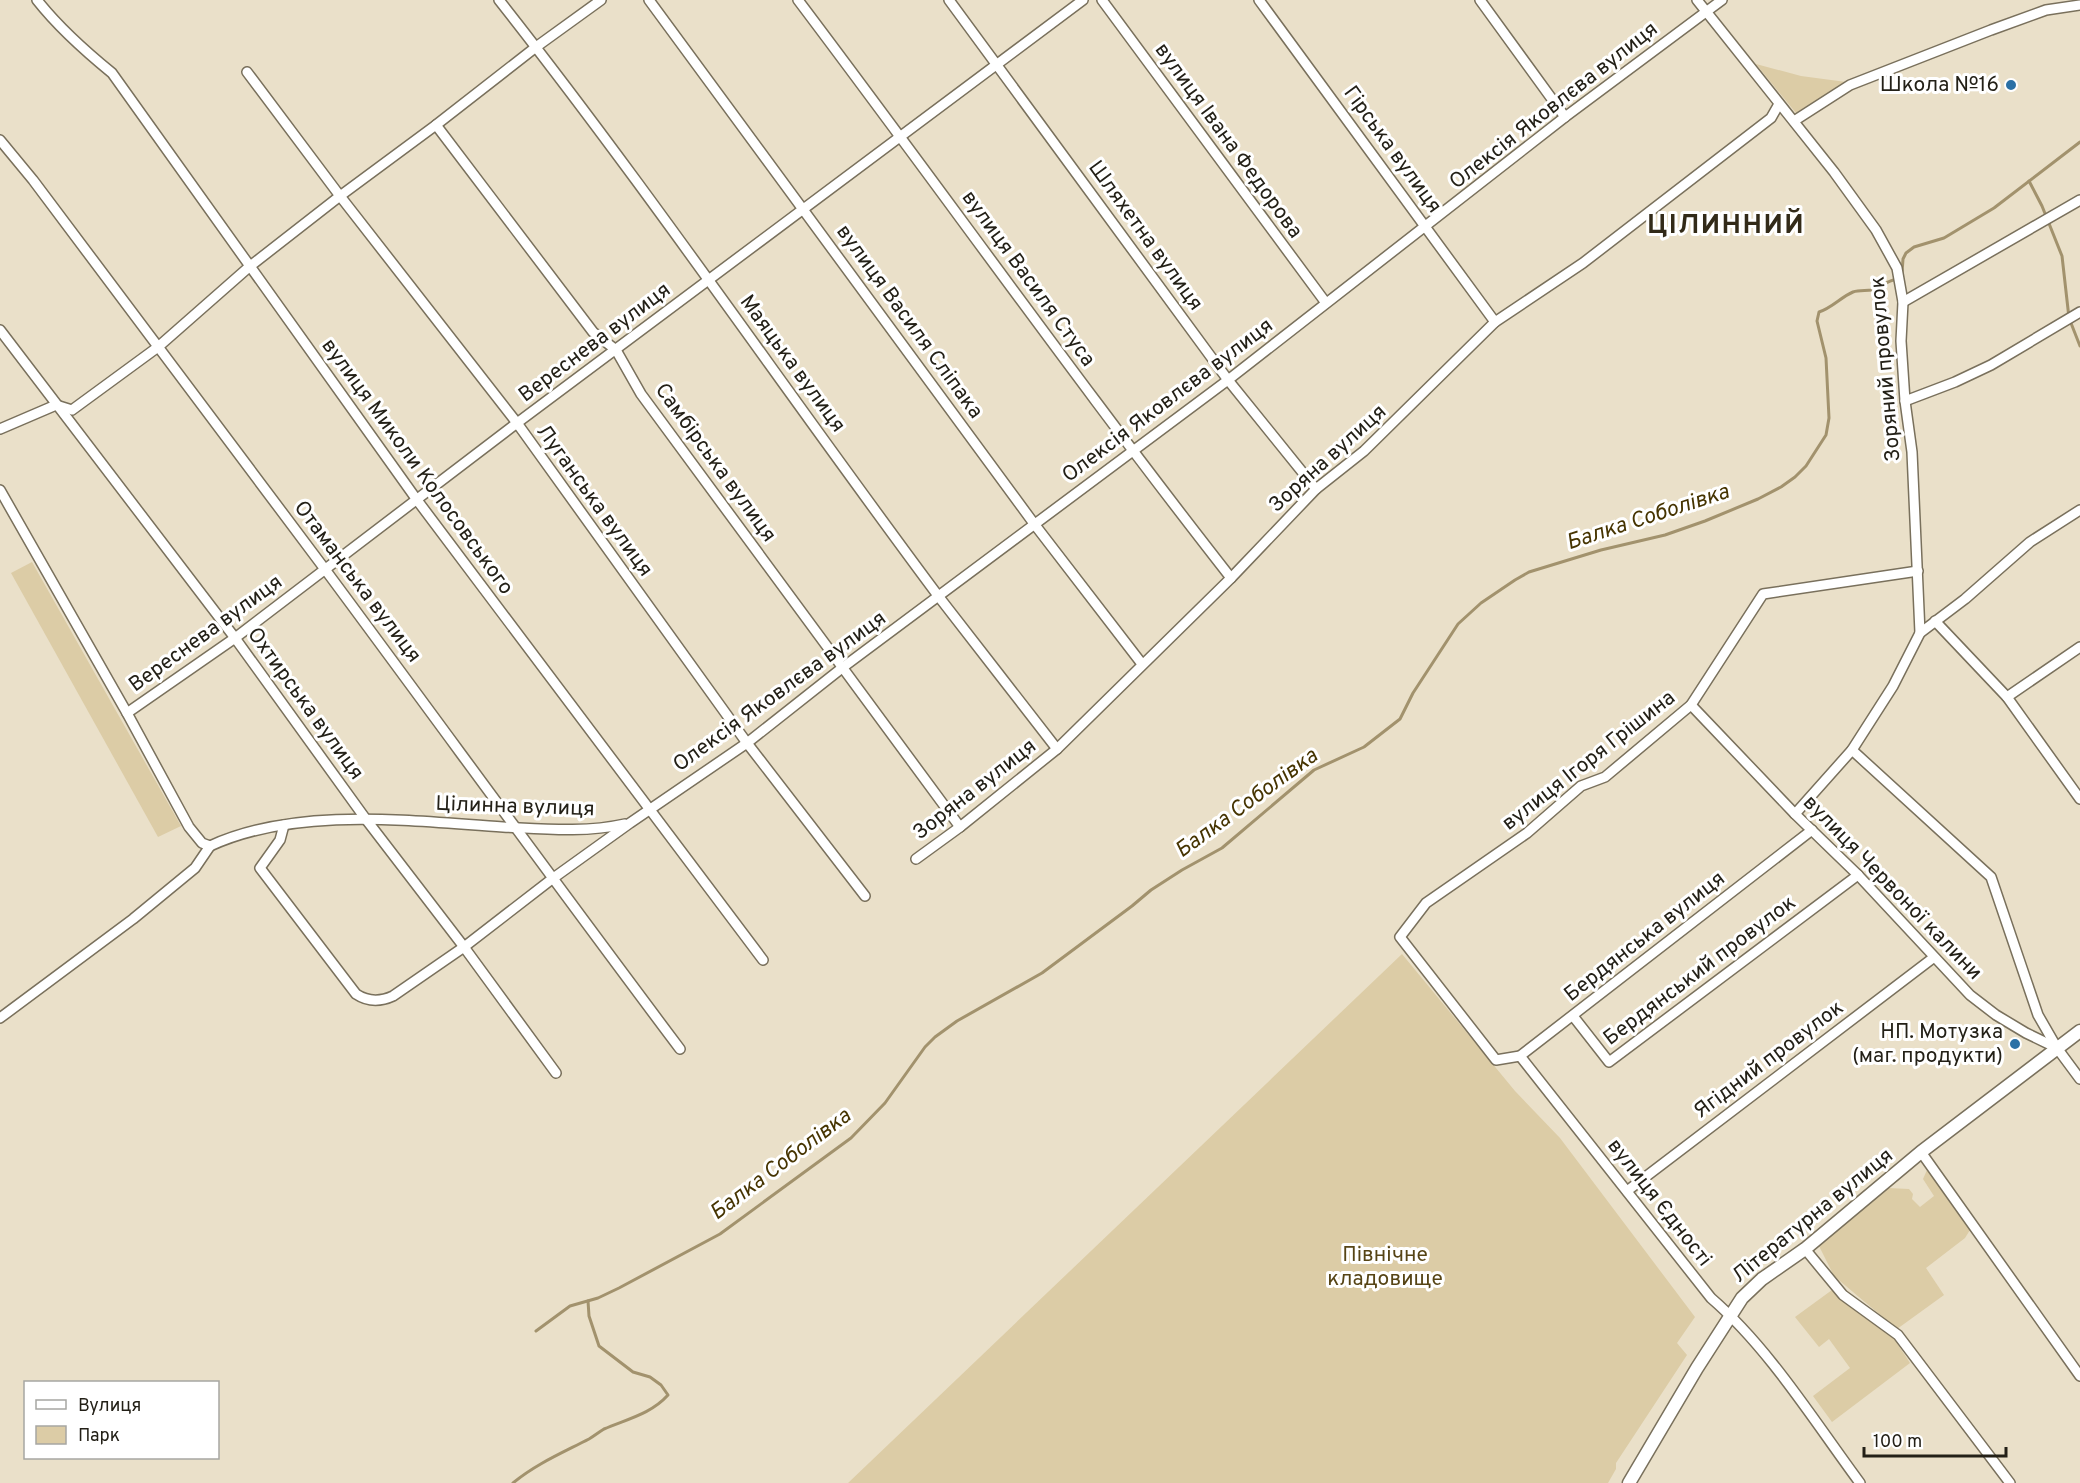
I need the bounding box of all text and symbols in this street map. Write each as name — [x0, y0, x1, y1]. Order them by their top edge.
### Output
street label: Олексія Яковлєва вулиця — [1444, 16, 1664, 196]
street label: вулиця Івана Федорова — [1148, 38, 1308, 244]
place label: Школа №16 — [1880, 72, 1999, 99]
marker: Школа №16 — [2004, 78, 2018, 92]
street label: Гірська вулиця — [1337, 81, 1447, 219]
street label: Шляхетна вулиця — [1081, 156, 1209, 316]
street label: вулиця Василя Стуса — [955, 186, 1101, 372]
district label: ЦІЛИННИЙ — [1647, 208, 1805, 243]
street label: вулиця Василя Сліпака — [830, 220, 988, 424]
street label: Зоряний провулок — [1864, 275, 1908, 463]
street label: Вереснева вулиця — [514, 277, 676, 409]
street label: Маяцька вулиця — [733, 290, 851, 438]
street label: Олексія Яковлєва вулиця — [1057, 313, 1279, 489]
street label: вулиця Миколи Колосовського — [315, 334, 519, 600]
street label: Самбірська вулиця — [648, 378, 782, 548]
street label: Зоряна вулиця — [1263, 399, 1393, 519]
street label: Луганська вулиця — [530, 419, 658, 583]
water label: Балка Соболівка — [1563, 479, 1733, 557]
street label: Отаманська вулиця — [287, 495, 427, 669]
street label: Вереснева вулиця — [124, 569, 288, 699]
street label: Олексія Яковлєва вулиця — [668, 605, 892, 779]
street label: Охтирська вулиця — [241, 622, 369, 786]
street label: вулиця Ігоря Грішина — [1497, 685, 1681, 837]
street label: Зоряна вулиця — [908, 733, 1042, 847]
water label: Балка Соболівка — [1170, 743, 1324, 865]
street label: вулиця Червоної калини — [1797, 790, 1987, 986]
street label: Цілинна вулиця — [435, 791, 595, 823]
street label: Бердянська вулиця — [1559, 866, 1731, 1008]
street label: Бердянський провулок — [1598, 890, 1802, 1052]
street label: Ягідний провулок — [1689, 995, 1849, 1125]
place label: НП. Мотузка (маг. продукти) — [1852, 1019, 2003, 1070]
marker: НП. Мотузка (маг. продукти) — [2008, 1037, 2022, 1051]
water label: Балка Соболівка — [705, 1103, 857, 1227]
street label: вулиця Єдності — [1601, 1134, 1717, 1272]
street label: Літературна вулиця — [1727, 1143, 1899, 1289]
park label: Північне кладовище — [1327, 1242, 1443, 1293]
legend — [24, 1381, 219, 1459]
text: Вулиця — [78, 1395, 141, 1418]
scale bar — [1864, 1420, 2006, 1458]
text: Парк — [78, 1425, 120, 1448]
text: 100 m — [1873, 1431, 1922, 1454]

